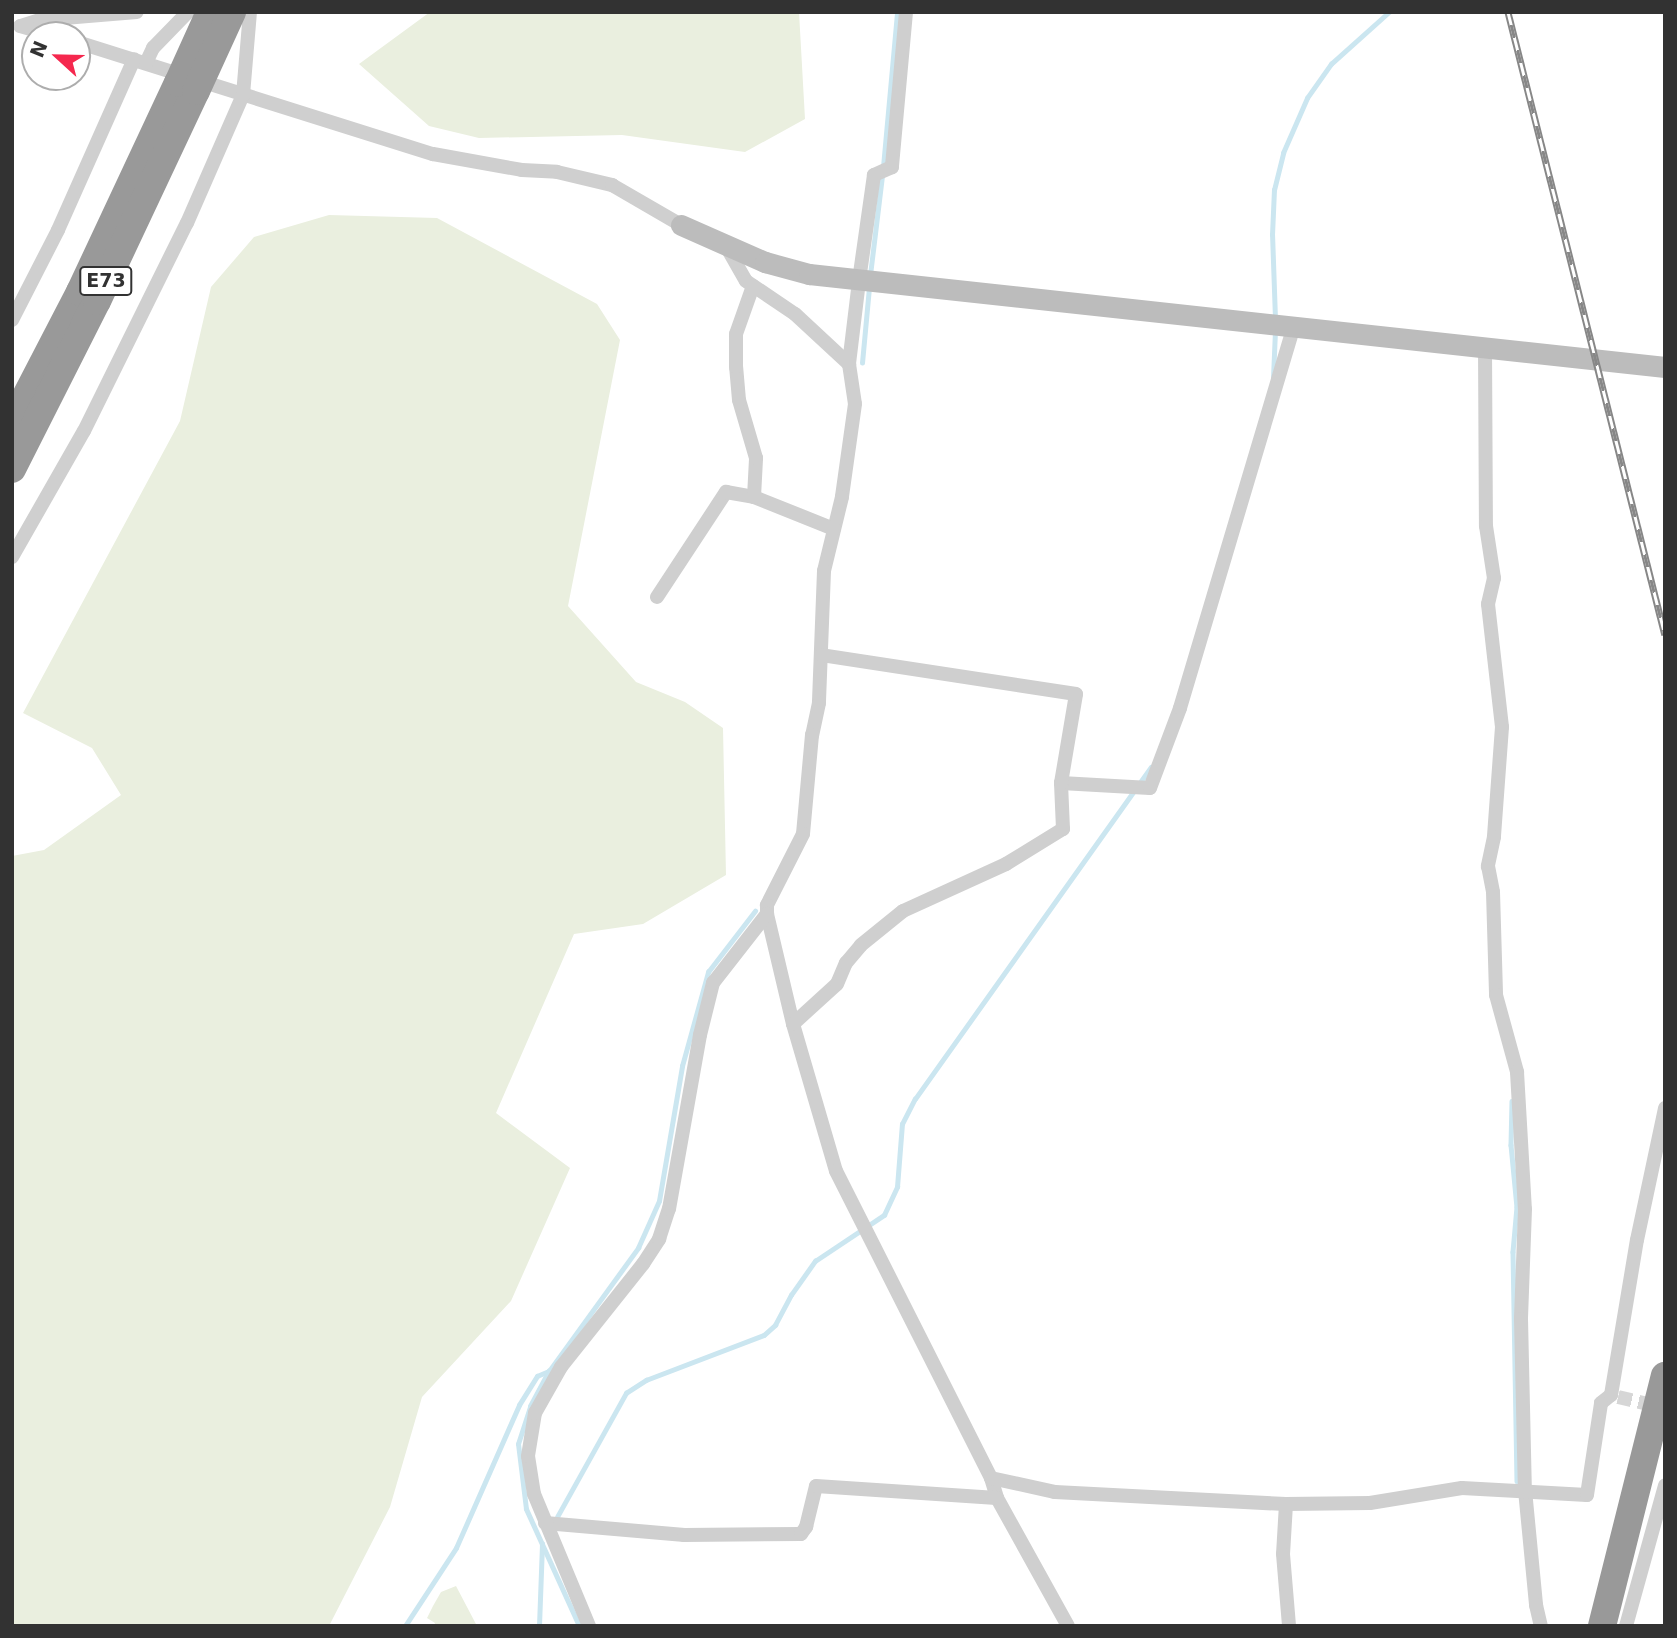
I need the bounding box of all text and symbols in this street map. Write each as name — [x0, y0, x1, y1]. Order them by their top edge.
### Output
north arrow — [21, 21, 91, 91]
text: N — [25, 37, 52, 60]
road number: E73 — [78, 266, 134, 296]

